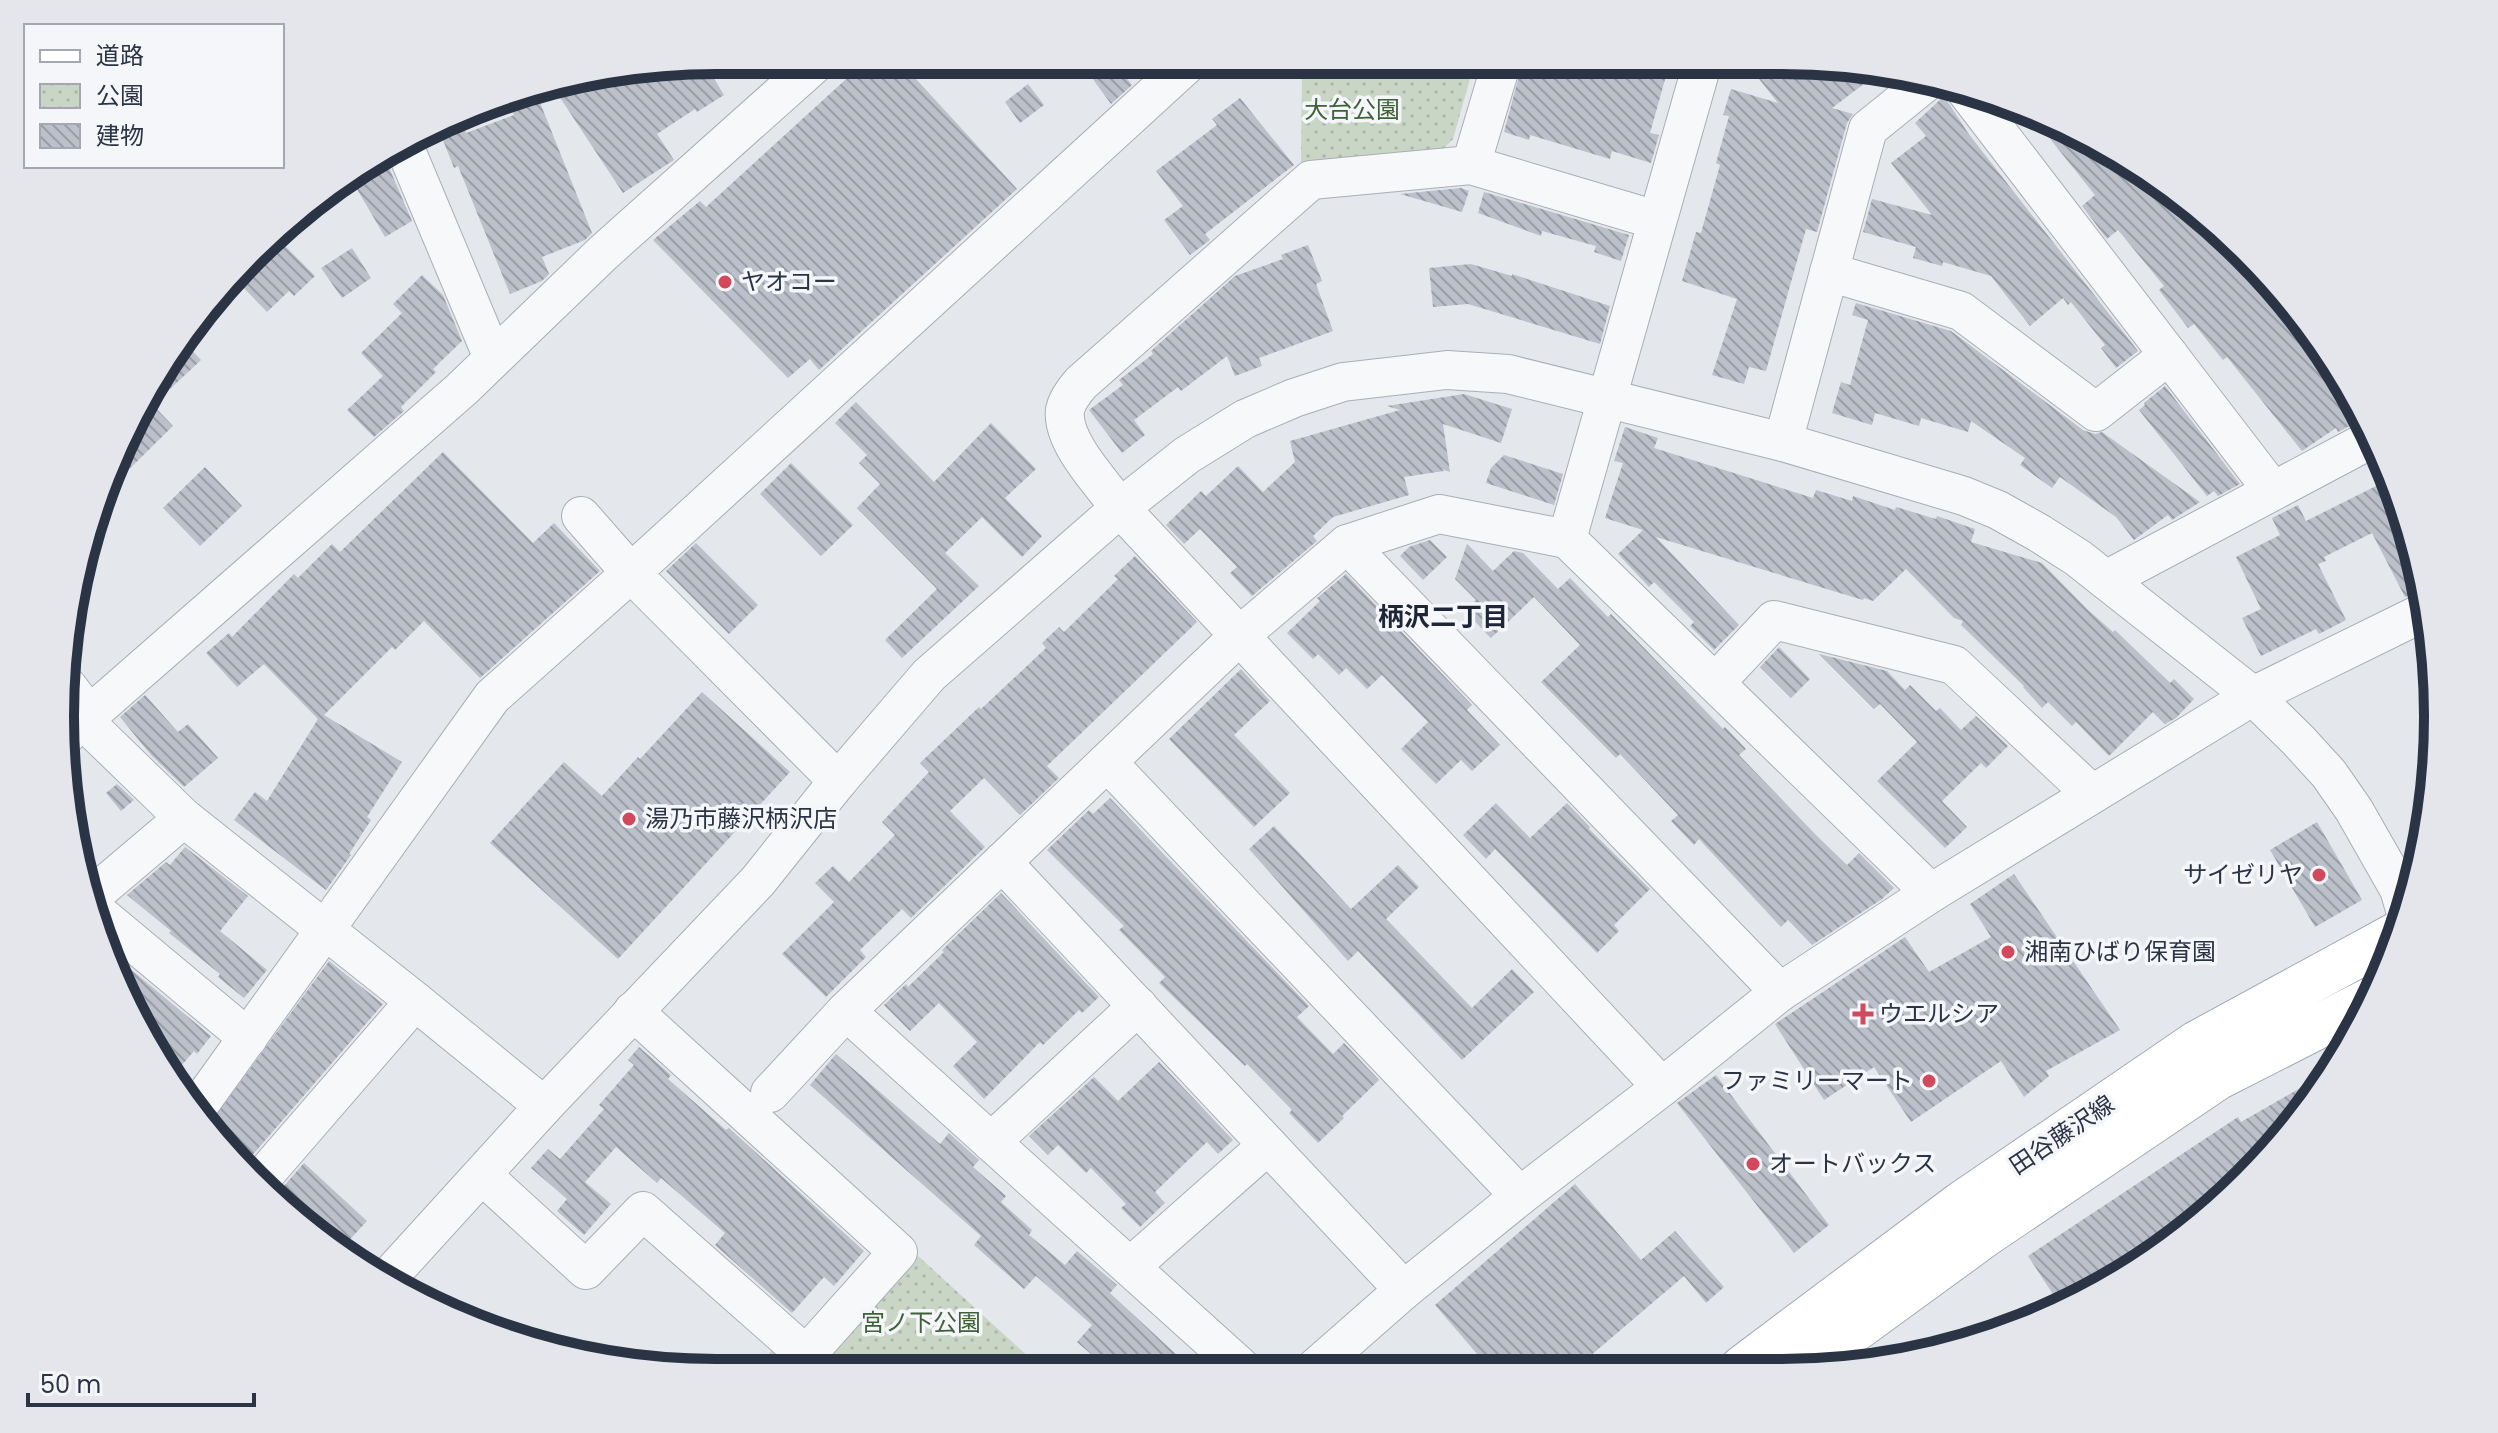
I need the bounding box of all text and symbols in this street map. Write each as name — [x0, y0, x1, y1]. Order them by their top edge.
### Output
legend — [24, 24, 284, 168]
text: 道路 — [96, 39, 144, 72]
text: 公園 — [96, 79, 144, 112]
park label: 大台公園 — [1304, 93, 1400, 126]
text: 建物 — [96, 119, 144, 152]
place label: ヤオコー — [741, 265, 837, 298]
marker: ヤオコー — [716, 273, 734, 291]
district label: 柄沢二丁目 — [1378, 599, 1508, 635]
place label: 湯乃市藤沢柄沢店 — [645, 802, 837, 835]
marker: 湯乃市藤沢柄沢店 — [620, 810, 638, 828]
place label: サイゼリヤ — [2183, 858, 2303, 891]
marker: サイゼリヤ — [2310, 866, 2328, 884]
place label: 湘南ひばり保育園 — [2024, 935, 2216, 968]
marker: 湘南ひばり保育園 — [1999, 943, 2017, 961]
place label: ウエルシア — [1879, 997, 1999, 1030]
marker: ウエルシア — [1854, 1005, 1872, 1023]
place label: ファミリーマート — [1721, 1064, 1913, 1097]
marker: ファミリーマート — [1920, 1072, 1938, 1090]
street label: 田谷藤沢線 — [2003, 1087, 2121, 1182]
place label: オートバックス — [1769, 1147, 1936, 1180]
marker: オートバックス — [1744, 1155, 1762, 1173]
park label: 宮ノ下公園 — [861, 1306, 981, 1339]
scale bar — [28, 1357, 254, 1407]
text: 50 m — [40, 1368, 101, 1401]

